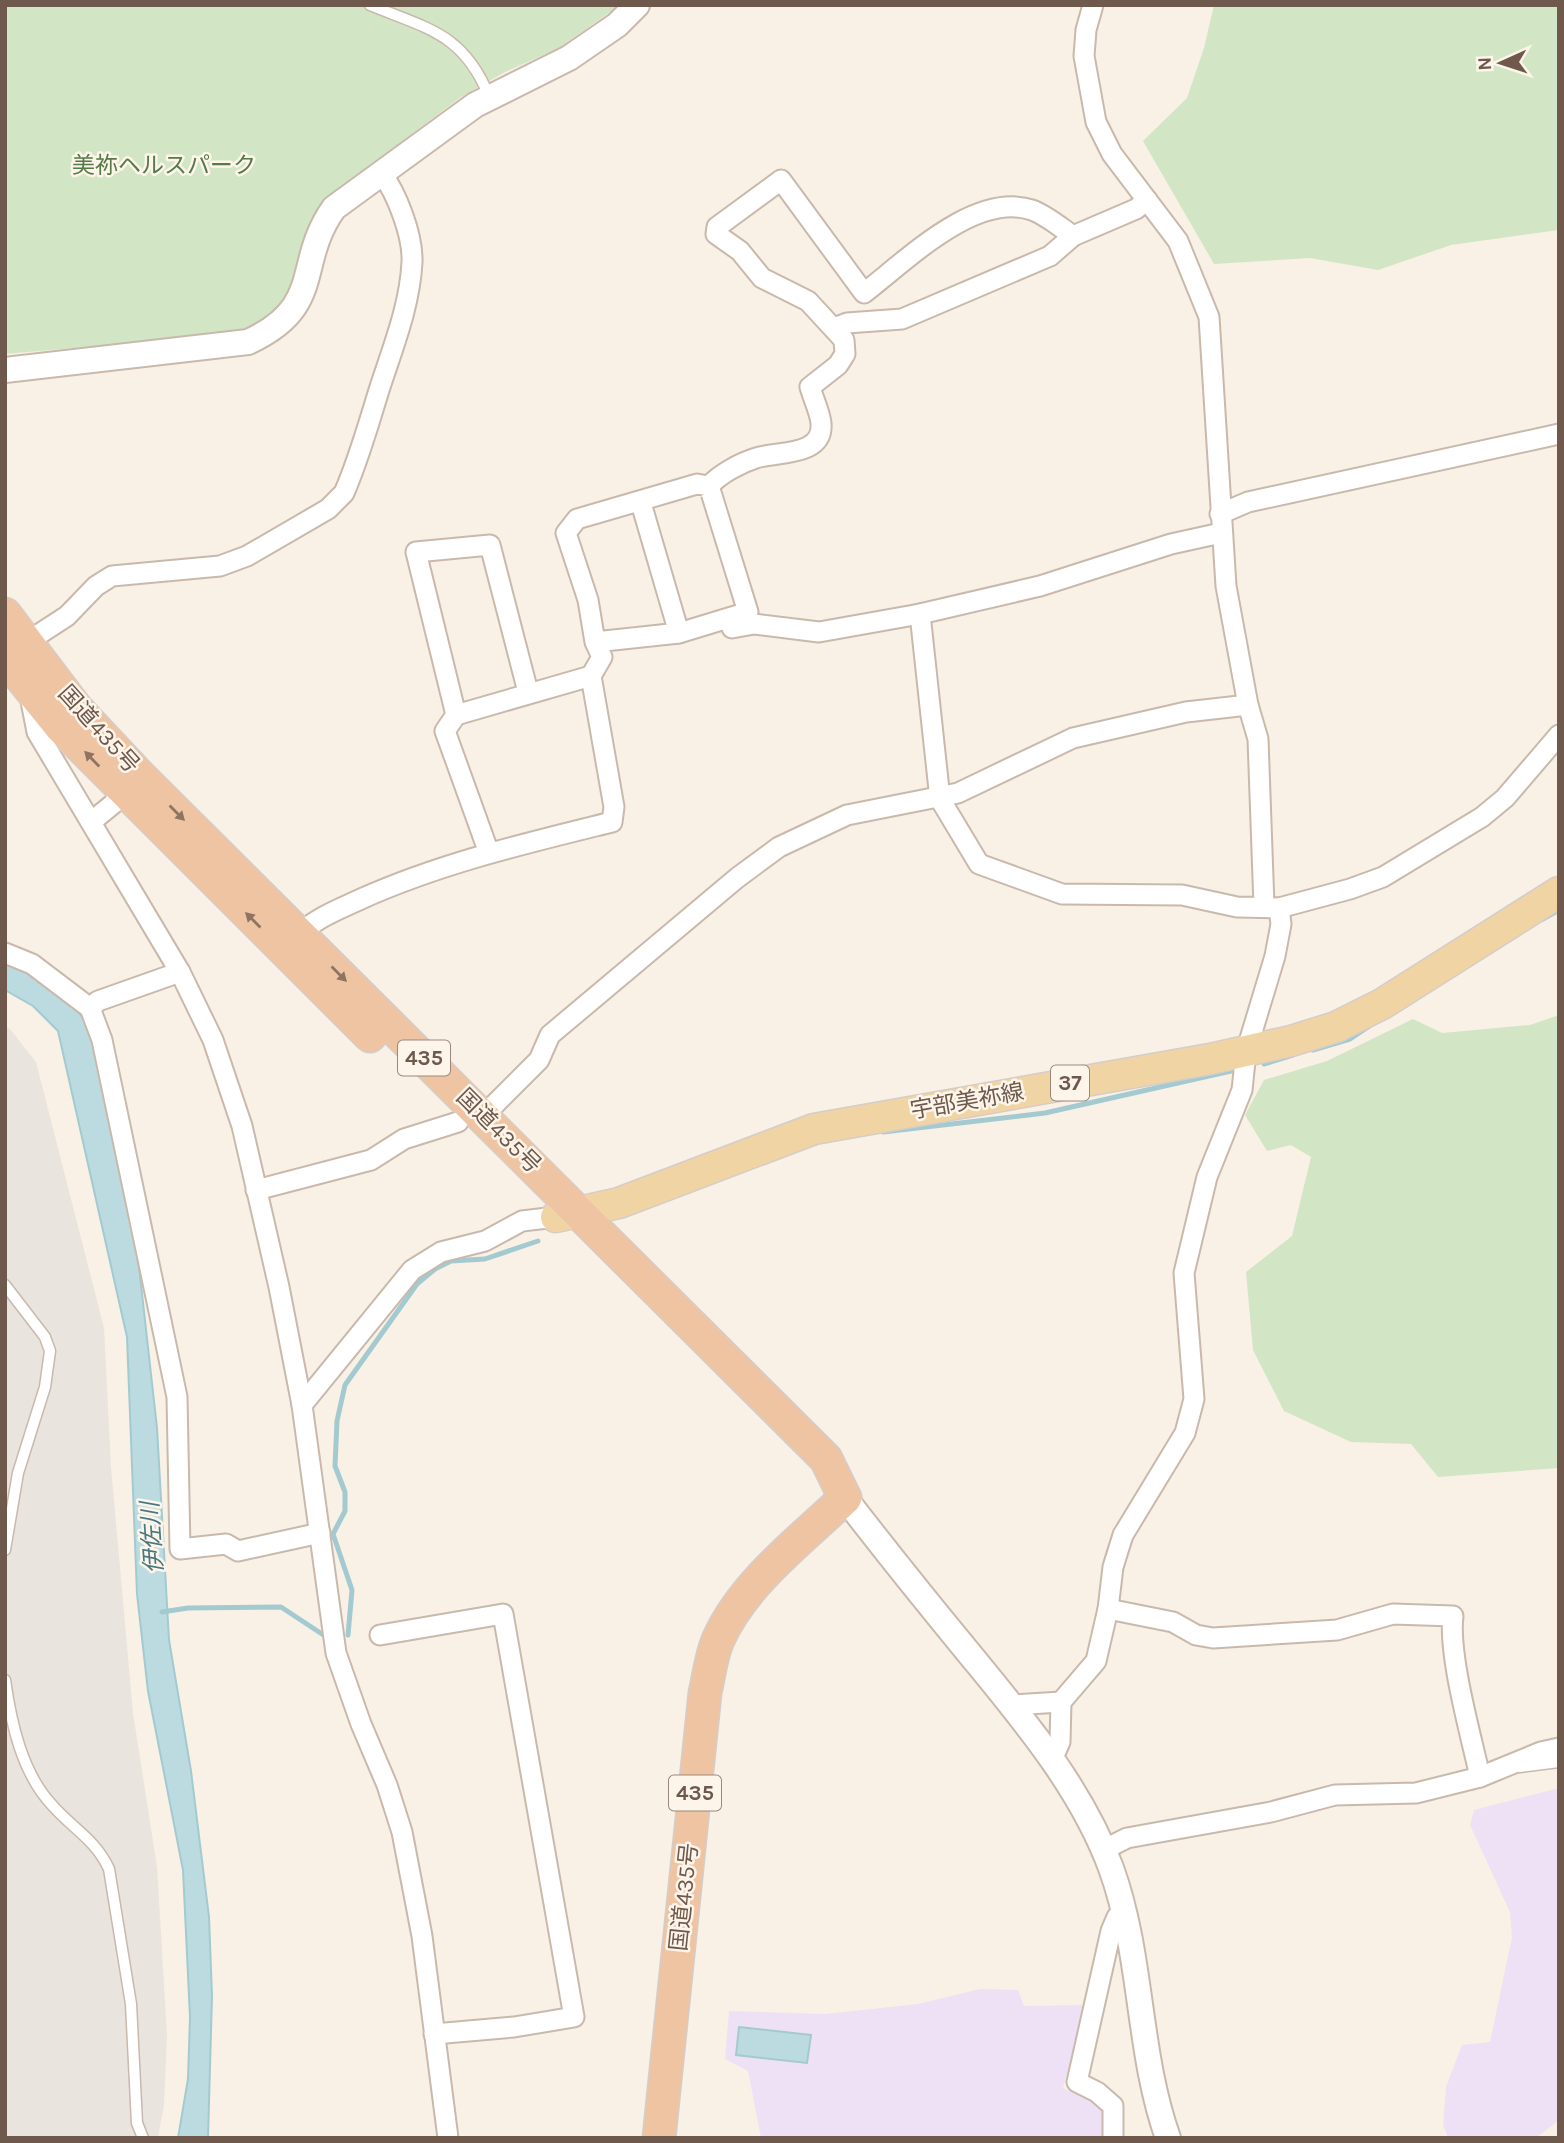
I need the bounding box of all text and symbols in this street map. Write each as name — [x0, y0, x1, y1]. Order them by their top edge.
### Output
north arrow — [1466, 28, 1536, 98]
text: N — [1474, 56, 1496, 71]
park label: 美祢ヘルスパーク — [72, 152, 256, 179]
street label: 国道435号 — [53, 680, 145, 778]
one-way arrow — [84, 751, 100, 768]
one-way arrow — [169, 805, 186, 822]
one-way arrow — [245, 912, 261, 928]
one-way arrow — [330, 965, 347, 981]
road number: 435 — [398, 1040, 450, 1076]
road number: 37 — [1051, 1066, 1089, 1100]
street label: 宇部美祢線 — [908, 1078, 1026, 1124]
street label: 国道435号 — [451, 1083, 547, 1179]
water label: 伊佐川 — [135, 1498, 168, 1575]
road number: 435 — [669, 1776, 721, 1811]
street label: 国道435号 — [665, 1842, 703, 1952]

